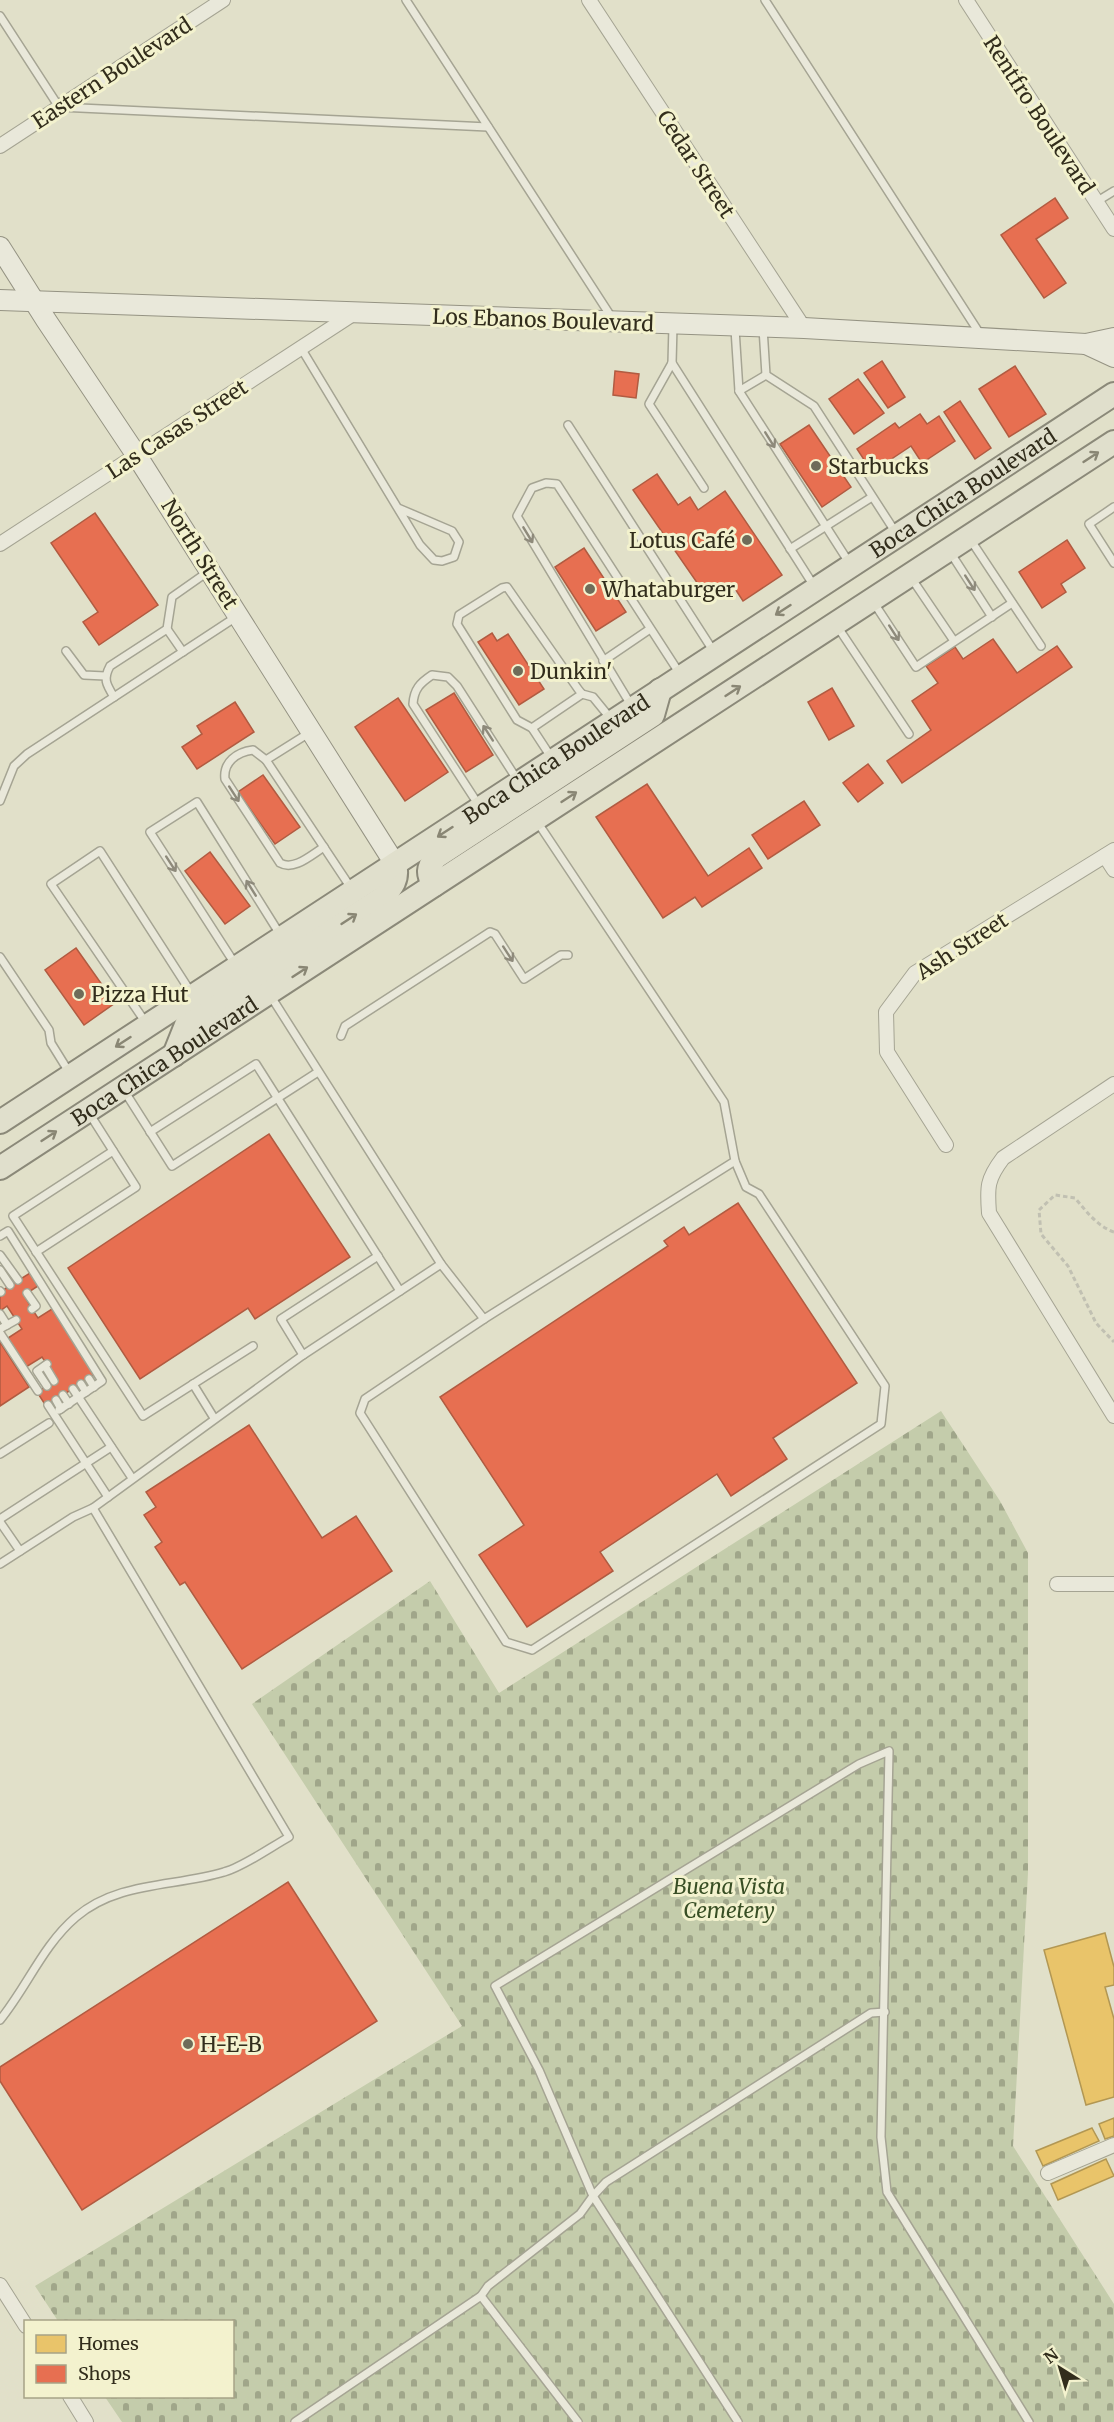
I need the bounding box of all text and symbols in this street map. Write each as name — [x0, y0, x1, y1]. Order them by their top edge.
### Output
street label: Eastern Boulevard — [27, 11, 197, 135]
street label: Rentfro Boulevard — [978, 31, 1101, 200]
street label: Cedar Street — [651, 105, 741, 223]
street label: Los Ebanos Boulevard — [432, 303, 655, 337]
street label: Las Casas Street — [101, 373, 253, 485]
street label: Boca Chica Boulevard — [864, 422, 1061, 564]
one-way arrow — [765, 431, 777, 448]
one-way arrow — [1082, 451, 1099, 463]
place label: Starbucks — [828, 453, 929, 480]
marker: Starbucks — [809, 459, 823, 473]
street label: North Street — [156, 494, 244, 614]
one-way arrow — [522, 526, 534, 543]
place label: Lotus Café — [629, 527, 735, 554]
marker: Lotus Café — [740, 533, 754, 547]
one-way arrow — [964, 574, 976, 591]
place label: Whataburger — [601, 576, 735, 603]
marker: Whataburger — [583, 582, 597, 596]
one-way arrow — [775, 603, 792, 616]
one-way arrow — [887, 625, 900, 642]
place label: Dunkin' — [530, 658, 612, 685]
marker: Dunkin' — [511, 664, 525, 678]
one-way arrow — [724, 684, 741, 697]
street label: Boca Chica Boulevard — [457, 688, 655, 830]
one-way arrow — [482, 726, 494, 742]
one-way arrow — [229, 785, 241, 802]
one-way arrow — [560, 791, 577, 803]
one-way arrow — [437, 826, 454, 838]
one-way arrow — [165, 855, 177, 872]
one-way arrow — [244, 880, 256, 897]
street label: Ash Street — [910, 906, 1013, 986]
one-way arrow — [340, 913, 357, 925]
one-way arrow — [503, 945, 515, 962]
one-way arrow — [291, 966, 308, 978]
place label: Pizza Hut — [91, 981, 188, 1008]
marker: Pizza Hut — [72, 987, 86, 1001]
street label: Boca Chica Boulevard — [66, 990, 263, 1132]
one-way arrow — [115, 1035, 132, 1048]
one-way arrow — [40, 1130, 57, 1142]
park label: Buena Vista Cemetery — [673, 1873, 785, 1924]
place label: H-E-B — [200, 2031, 262, 2058]
marker: H-E-B — [181, 2037, 195, 2051]
legend — [24, 2320, 234, 2398]
text: Homes — [78, 2332, 139, 2355]
north arrow — [1030, 2338, 1090, 2398]
text: N — [1040, 2344, 1062, 2368]
text: Shops — [78, 2362, 131, 2385]

